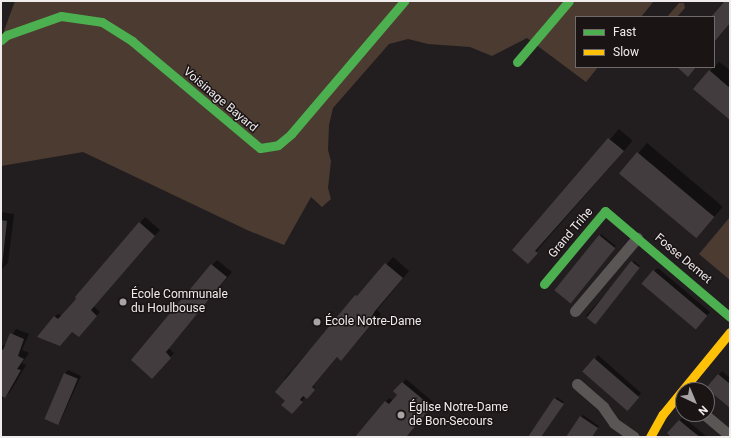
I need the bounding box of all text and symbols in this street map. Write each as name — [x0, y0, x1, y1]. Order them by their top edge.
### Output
legend — [575, 16, 715, 68]
text: Fast — [613, 25, 636, 39]
text: Slow — [613, 45, 639, 59]
street label: Voisinage Bayard — [180, 65, 260, 135]
street label: Grand Trihe — [546, 205, 596, 261]
street label: Fosse Demet — [652, 231, 714, 287]
place label: École Communale du Houlbouse — [131, 288, 228, 316]
marker: École Communale du Houlbouse — [118, 297, 128, 307]
place label: École Notre-Dame — [325, 315, 421, 329]
marker: École Notre-Dame — [312, 317, 322, 327]
north arrow — [675, 382, 715, 422]
place label: Église Notre-Dame de Bon-Secours — [409, 401, 508, 429]
text: N — [696, 403, 710, 418]
marker: Église Notre-Dame de Bon-Secours — [396, 410, 406, 420]

